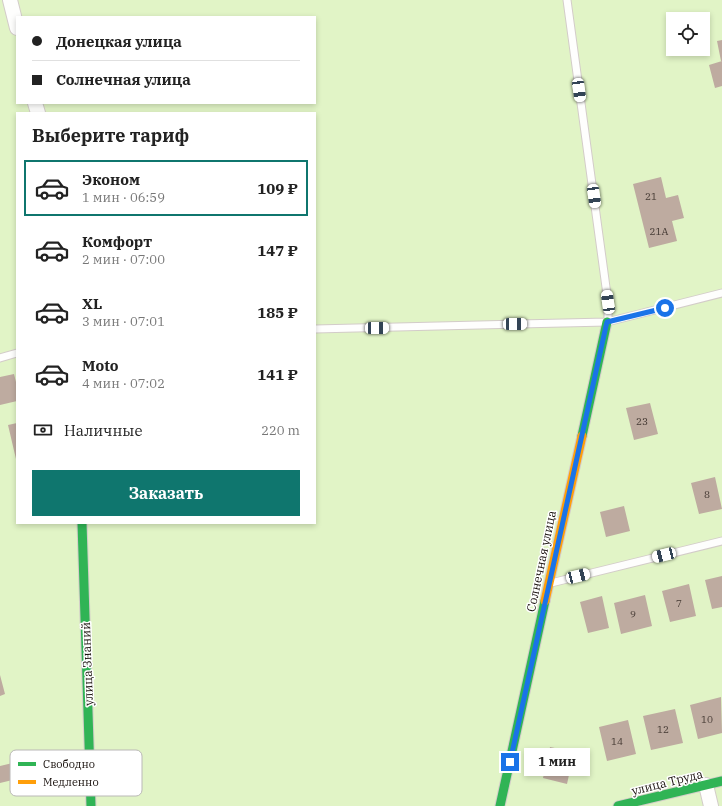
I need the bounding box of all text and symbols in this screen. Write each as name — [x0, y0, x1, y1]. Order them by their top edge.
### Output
map controls — [666, 12, 710, 56]
button: locate — [666, 12, 710, 56]
text: Донецкая улица — [56, 32, 182, 51]
text: Солнечная улица — [56, 70, 191, 89]
car — [571, 77, 587, 103]
text: Выберите тариф — [32, 124, 189, 147]
icon: car — [34, 170, 70, 206]
text: Эконом — [82, 170, 140, 189]
text: 109 ₽ — [257, 179, 298, 198]
car — [586, 183, 602, 209]
text: 1 мин · 06:59 — [82, 189, 165, 206]
house number: 21 — [645, 190, 657, 203]
house number: 21А — [650, 225, 669, 238]
icon: car — [34, 232, 70, 268]
text: Комфорт — [82, 232, 152, 251]
text: 147 ₽ — [257, 241, 298, 260]
text: 2 мин · 07:00 — [82, 251, 165, 268]
car — [600, 289, 616, 315]
icon: car — [34, 294, 70, 330]
text: XL — [82, 294, 102, 313]
route start — [656, 299, 674, 317]
text: 185 ₽ — [257, 303, 298, 322]
text: 3 мин · 07:01 — [82, 313, 165, 330]
car — [503, 318, 527, 330]
car — [365, 322, 389, 334]
icon: car — [34, 356, 70, 392]
text: Moto — [82, 356, 119, 375]
text: 141 ₽ — [257, 365, 298, 384]
text: 4 мин · 07:02 — [82, 375, 165, 392]
house number: 23 — [636, 415, 648, 428]
icon: cash — [32, 419, 54, 441]
text: Наличные — [64, 421, 142, 440]
text: 220 m — [261, 422, 300, 439]
button: Заказать — [32, 470, 300, 516]
house number: 8 — [704, 488, 710, 501]
street label: Солнечная улица — [523, 509, 559, 613]
car — [651, 546, 677, 564]
car — [565, 567, 591, 585]
house number: 7 — [676, 597, 682, 610]
house number: 9 — [630, 608, 636, 621]
street label: улица Знаний — [78, 622, 96, 706]
house number: 10 — [701, 713, 713, 726]
house number: 12 — [657, 723, 669, 736]
house number: 14 — [611, 735, 623, 748]
callout: 1 мин — [524, 748, 590, 776]
legend — [10, 750, 142, 796]
route end — [501, 753, 519, 771]
text: 1 мин — [538, 753, 576, 770]
text: Свободно — [43, 757, 95, 771]
street label: улица Труда — [630, 766, 705, 798]
text: Медленно — [43, 775, 99, 789]

